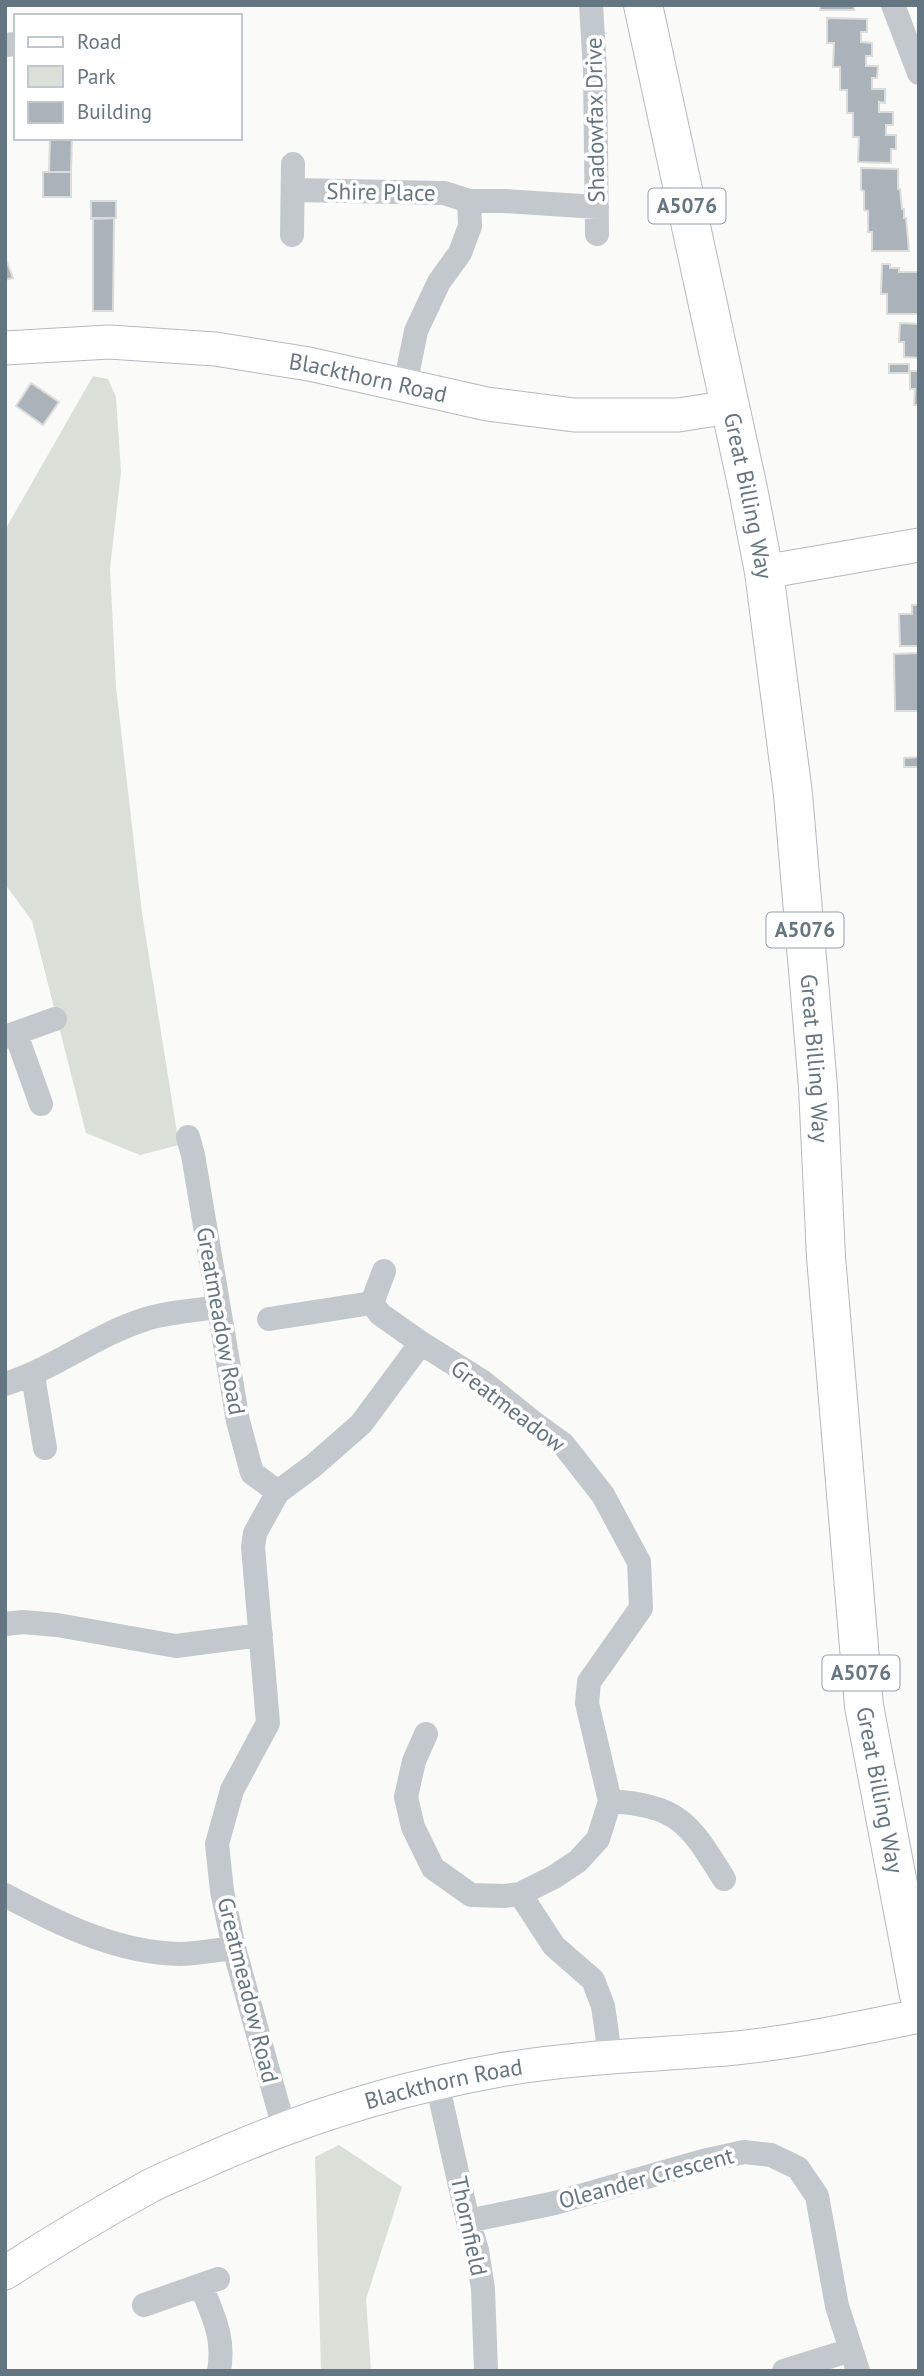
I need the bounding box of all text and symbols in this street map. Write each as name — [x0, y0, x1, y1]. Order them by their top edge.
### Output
legend — [14, 14, 242, 140]
text: Road — [77, 28, 121, 55]
street label: Shadowfax Drive — [579, 37, 610, 203]
text: Park — [77, 63, 116, 90]
text: Building — [77, 98, 152, 125]
street label: Shire Place — [326, 176, 436, 207]
road number: A5076 — [648, 188, 726, 224]
street label: Blackthorn Road — [287, 346, 450, 409]
street label: Great Billing Way — [718, 410, 780, 581]
road number: A5076 — [766, 912, 844, 948]
street label: Great Billing Way — [794, 973, 836, 1144]
street label: Greatmeadow Road — [191, 1225, 252, 1417]
street label: Greatmeadow — [445, 1353, 571, 1458]
road number: A5076 — [822, 1656, 900, 1690]
street label: Great Billing Way — [850, 1704, 911, 1876]
street label: Greatmeadow Road — [211, 1894, 286, 2086]
street label: Blackthorn Road — [361, 2052, 524, 2115]
street label: Oleander Crescent — [555, 2140, 737, 2215]
street label: Thornfield — [445, 2173, 494, 2278]

